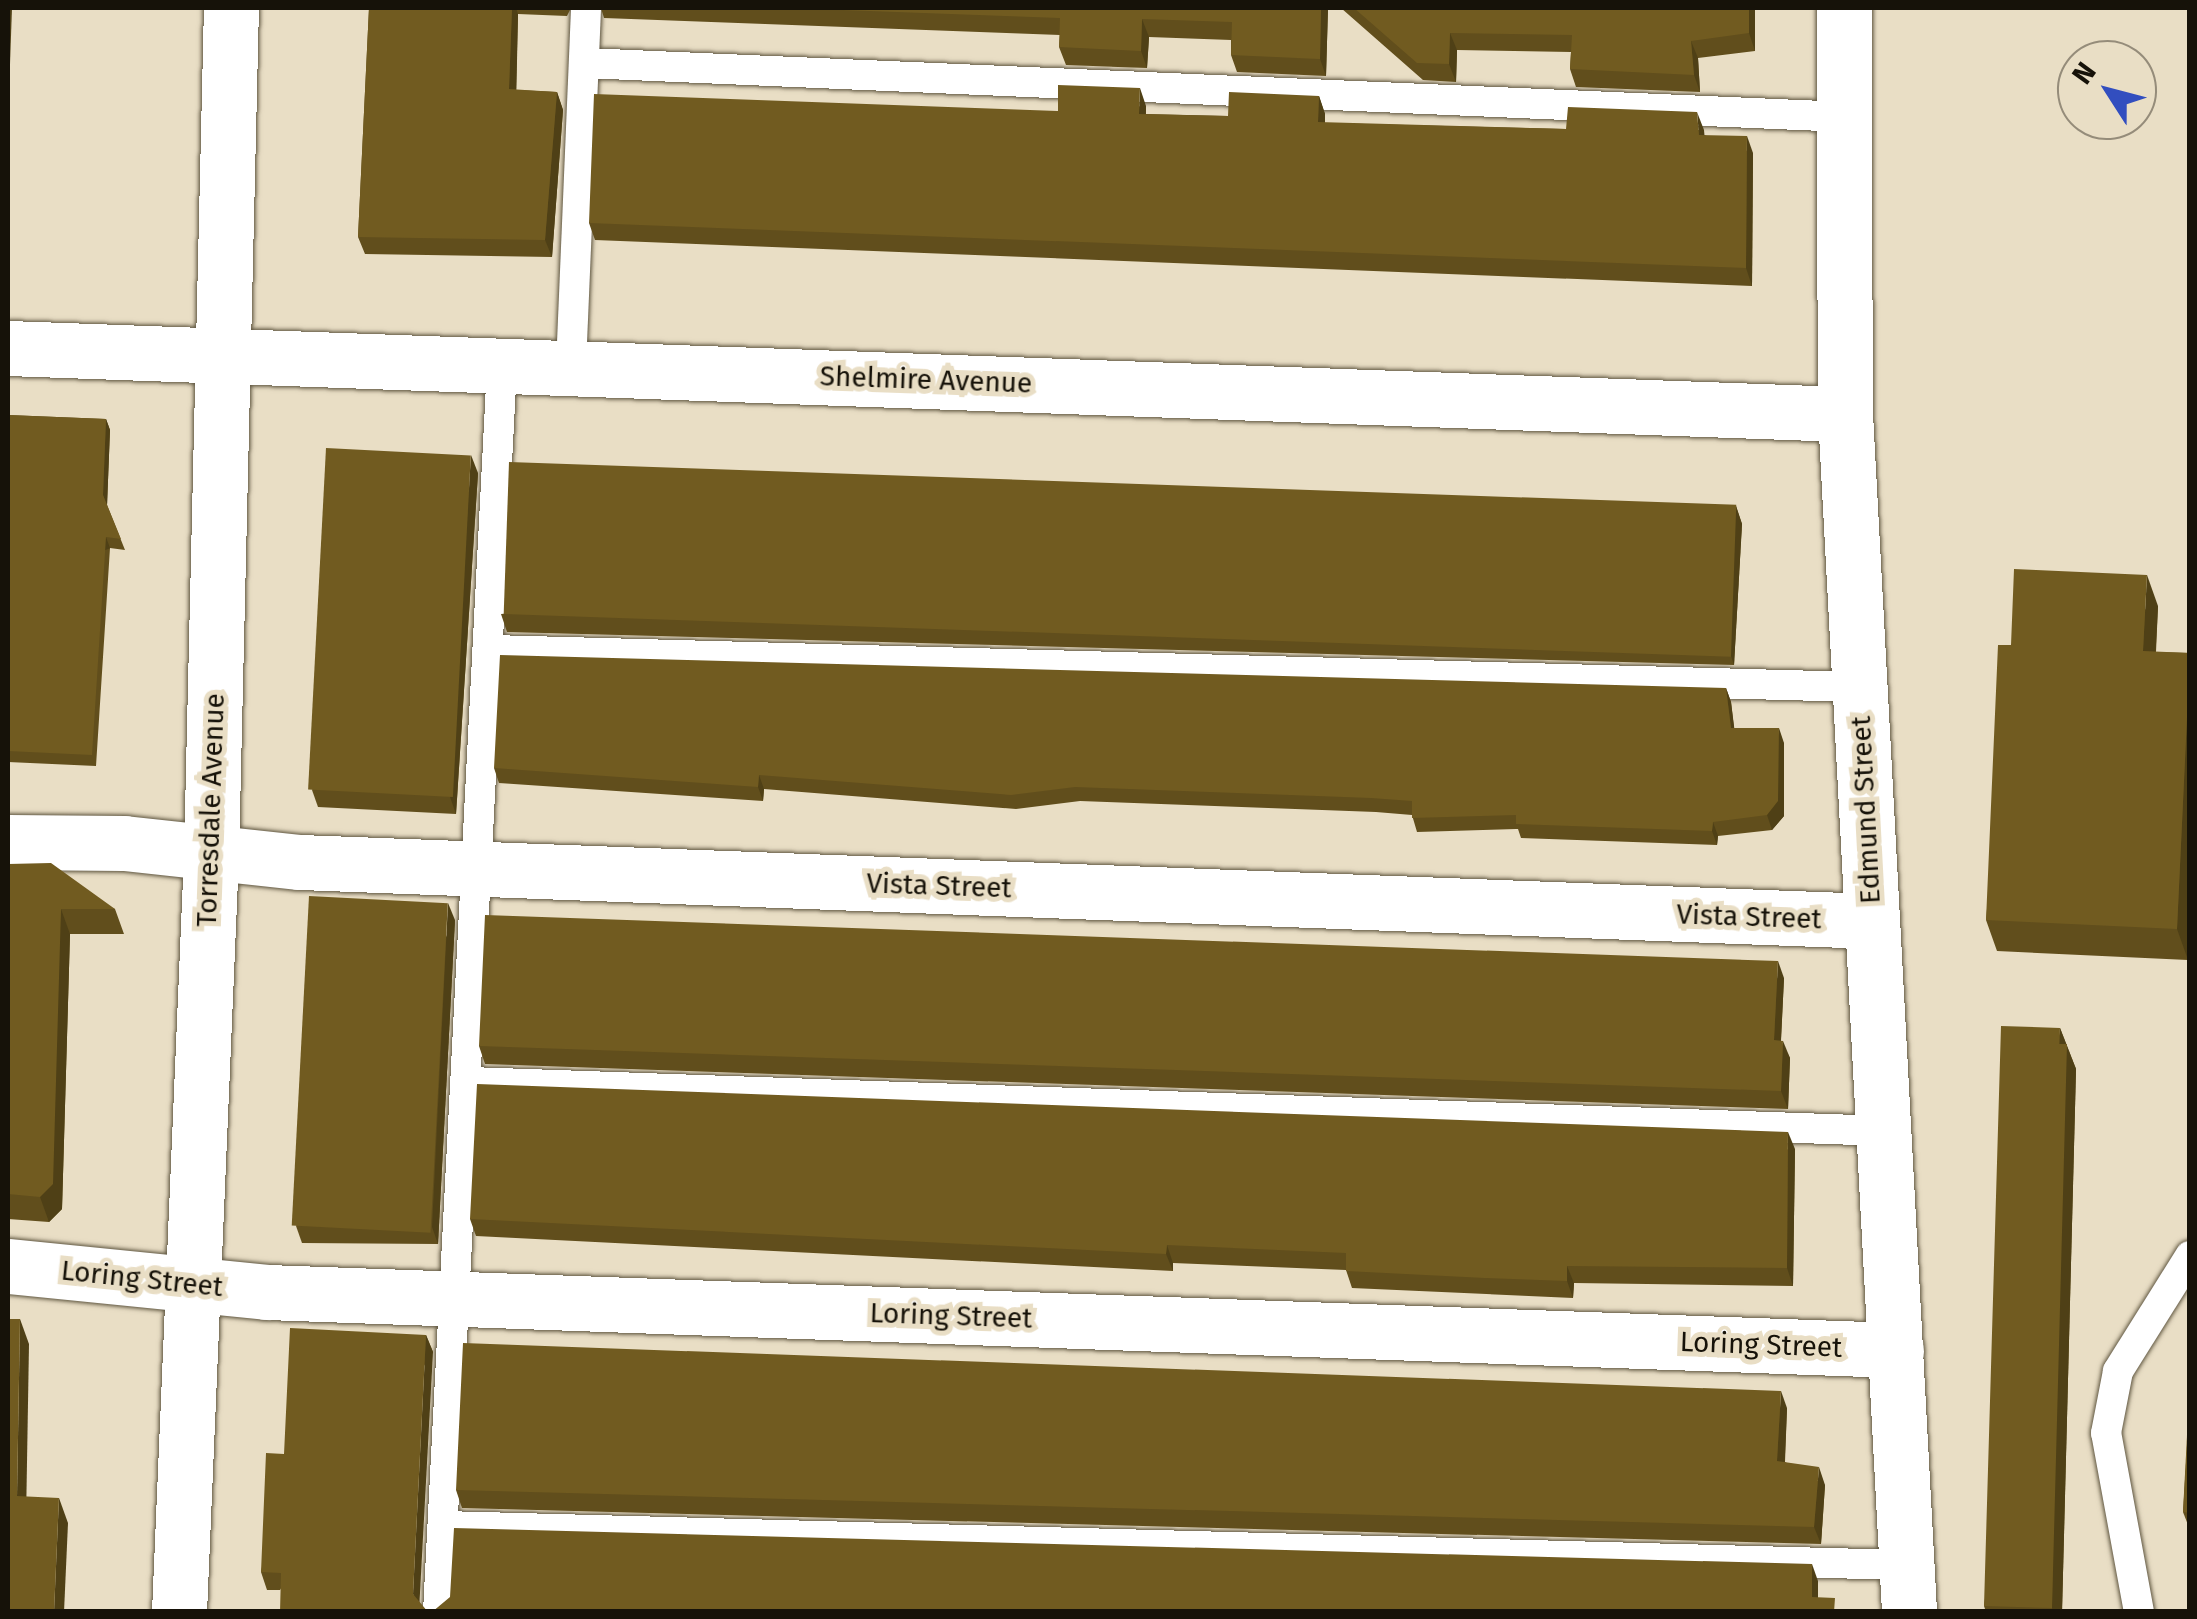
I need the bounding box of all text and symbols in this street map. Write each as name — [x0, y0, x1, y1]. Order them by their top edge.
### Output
north arrow — [2057, 40, 2157, 140]
text: N — [2065, 56, 2103, 90]
street label: Shelmire Avenue — [819, 360, 1033, 400]
street label: Torresdale Avenue — [190, 693, 232, 927]
street label: Edmund Street — [1844, 715, 1888, 905]
street label: Vista Street — [866, 867, 1012, 905]
street label: Vista Street — [1676, 898, 1822, 936]
street label: Loring Street — [59, 1254, 225, 1304]
street label: Loring Street — [869, 1296, 1033, 1336]
street label: Loring Street — [1679, 1325, 1843, 1365]

